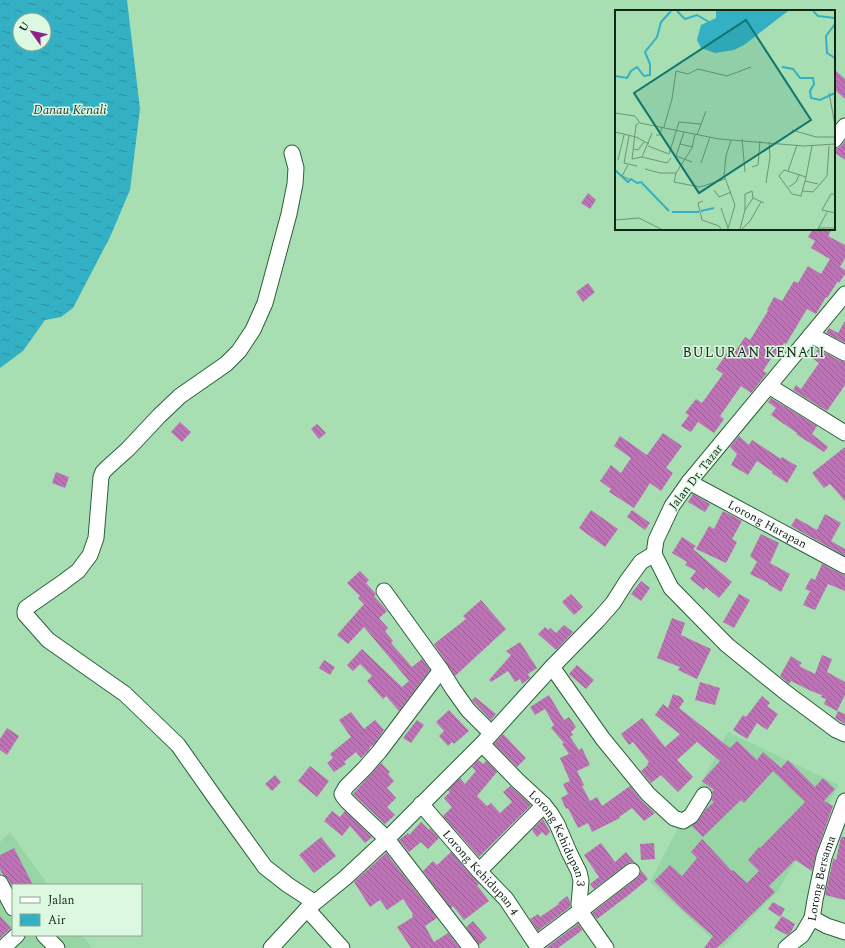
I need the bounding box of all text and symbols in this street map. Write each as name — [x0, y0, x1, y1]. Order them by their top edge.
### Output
inset map — [615, 10, 835, 230]
north arrow — [12, 12, 52, 52]
text: U — [14, 18, 34, 35]
water label: Danau Kenali — [33, 100, 107, 120]
district label: BULURAN KENALI — [682, 342, 826, 363]
street label: Jalan Dr. Tazar — [664, 440, 728, 514]
street label: Lorong Harapan — [724, 495, 811, 553]
street label: Lorong Kehidupan 3 — [524, 785, 591, 887]
street label: Lorong Kehidupan 4 — [438, 825, 524, 919]
street label: Lorong Bersama — [802, 833, 841, 923]
legend — [12, 884, 142, 936]
text: Jalan — [48, 891, 75, 910]
text: Air — [48, 911, 66, 930]

